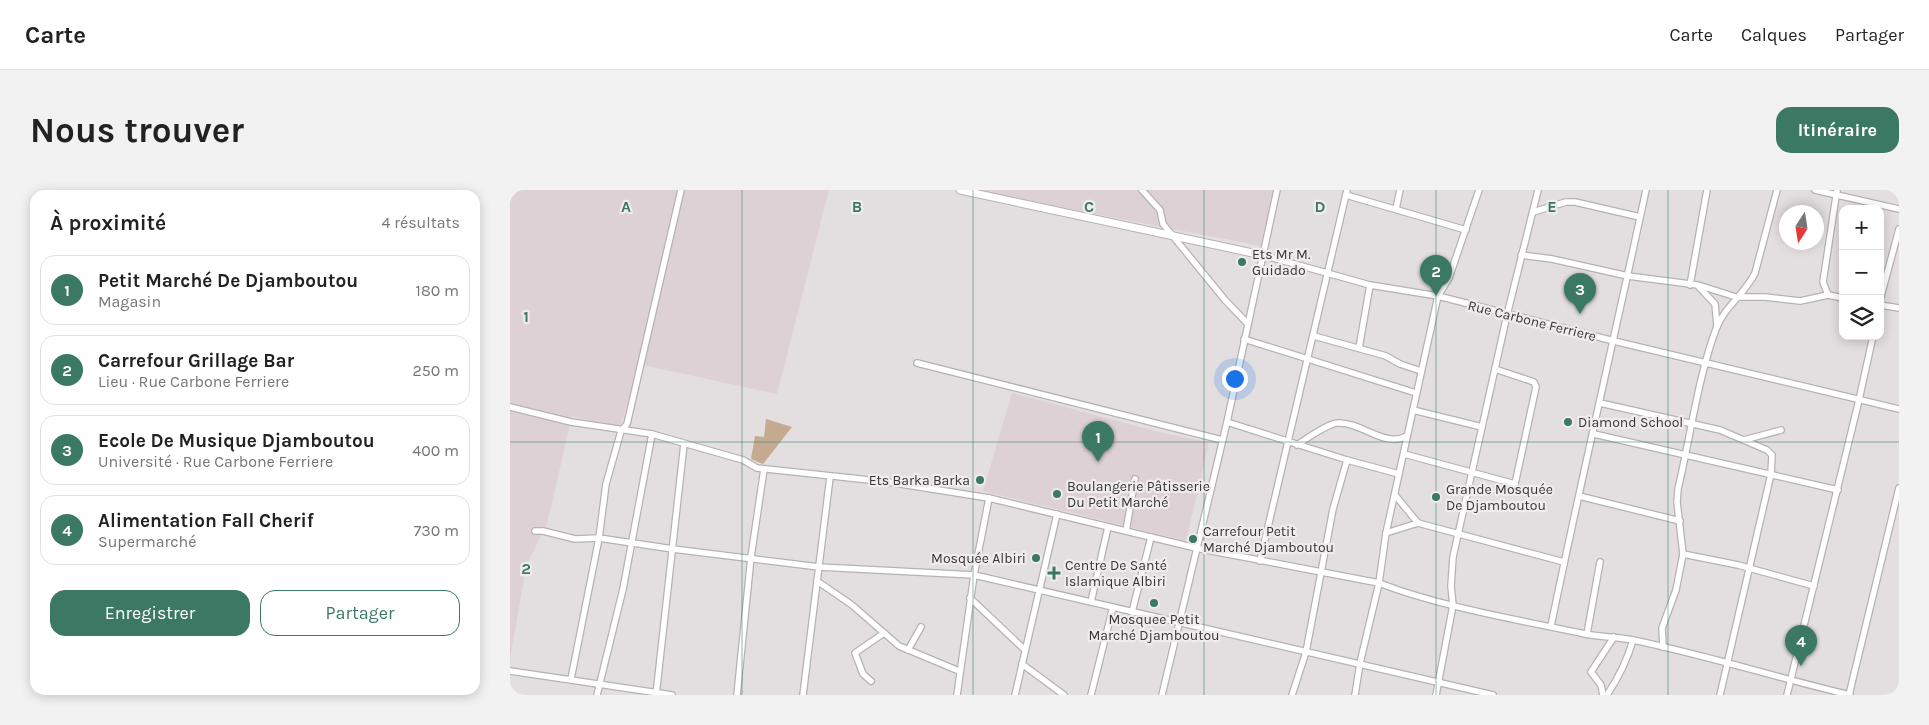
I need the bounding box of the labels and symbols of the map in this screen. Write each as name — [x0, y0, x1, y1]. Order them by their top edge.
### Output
text: A — [621, 197, 631, 216]
text: B — [852, 197, 862, 216]
text: C — [1084, 197, 1094, 216]
text: D — [1315, 197, 1326, 216]
text: E — [1547, 197, 1557, 216]
north arrow — [1779, 205, 1824, 250]
place label: Ets Mr M. Guidado — [1252, 246, 1311, 279]
pin: 2 — [1420, 255, 1452, 296]
marker: Ets Mr M. Guidado — [1236, 256, 1248, 268]
pin: 3 — [1564, 273, 1596, 314]
street label: Rue Carbone Ferriere — [1466, 297, 1598, 345]
text: 1 — [523, 307, 529, 326]
your location — [1222, 366, 1248, 392]
place label: Diamond School — [1578, 414, 1683, 431]
marker: Diamond School — [1562, 416, 1574, 428]
pin: 1 — [1082, 421, 1114, 462]
place label: Ets Barka Barka — [869, 472, 970, 489]
marker: Ets Barka Barka — [974, 474, 986, 486]
place label: Boulangerie Pâtisserie Du Petit Marché — [1067, 478, 1210, 511]
place label: Grande Mosquée De Djamboutou — [1446, 481, 1553, 514]
marker: Boulangerie Pâtisserie Du Petit Marché — [1051, 488, 1063, 500]
marker: Grande Mosquée De Djamboutou — [1430, 491, 1442, 503]
place label: Carrefour Petit Marché Djamboutou — [1203, 523, 1334, 556]
marker: Carrefour Petit Marché Djamboutou — [1187, 533, 1199, 545]
place label: Mosquée Albiri — [931, 550, 1026, 567]
marker: Mosquée Albiri — [1030, 552, 1042, 564]
place label: Centre De Santé Islamique Albiri — [1065, 557, 1167, 590]
text: 2 — [521, 559, 531, 578]
marker: Centre De Santé Islamique Albiri — [1047, 566, 1061, 580]
marker: Mosquee Petit Marché Djamboutou — [1148, 597, 1160, 609]
place label: Mosquee Petit Marché Djamboutou — [1088, 611, 1220, 644]
pin: 4 — [1785, 625, 1817, 666]

